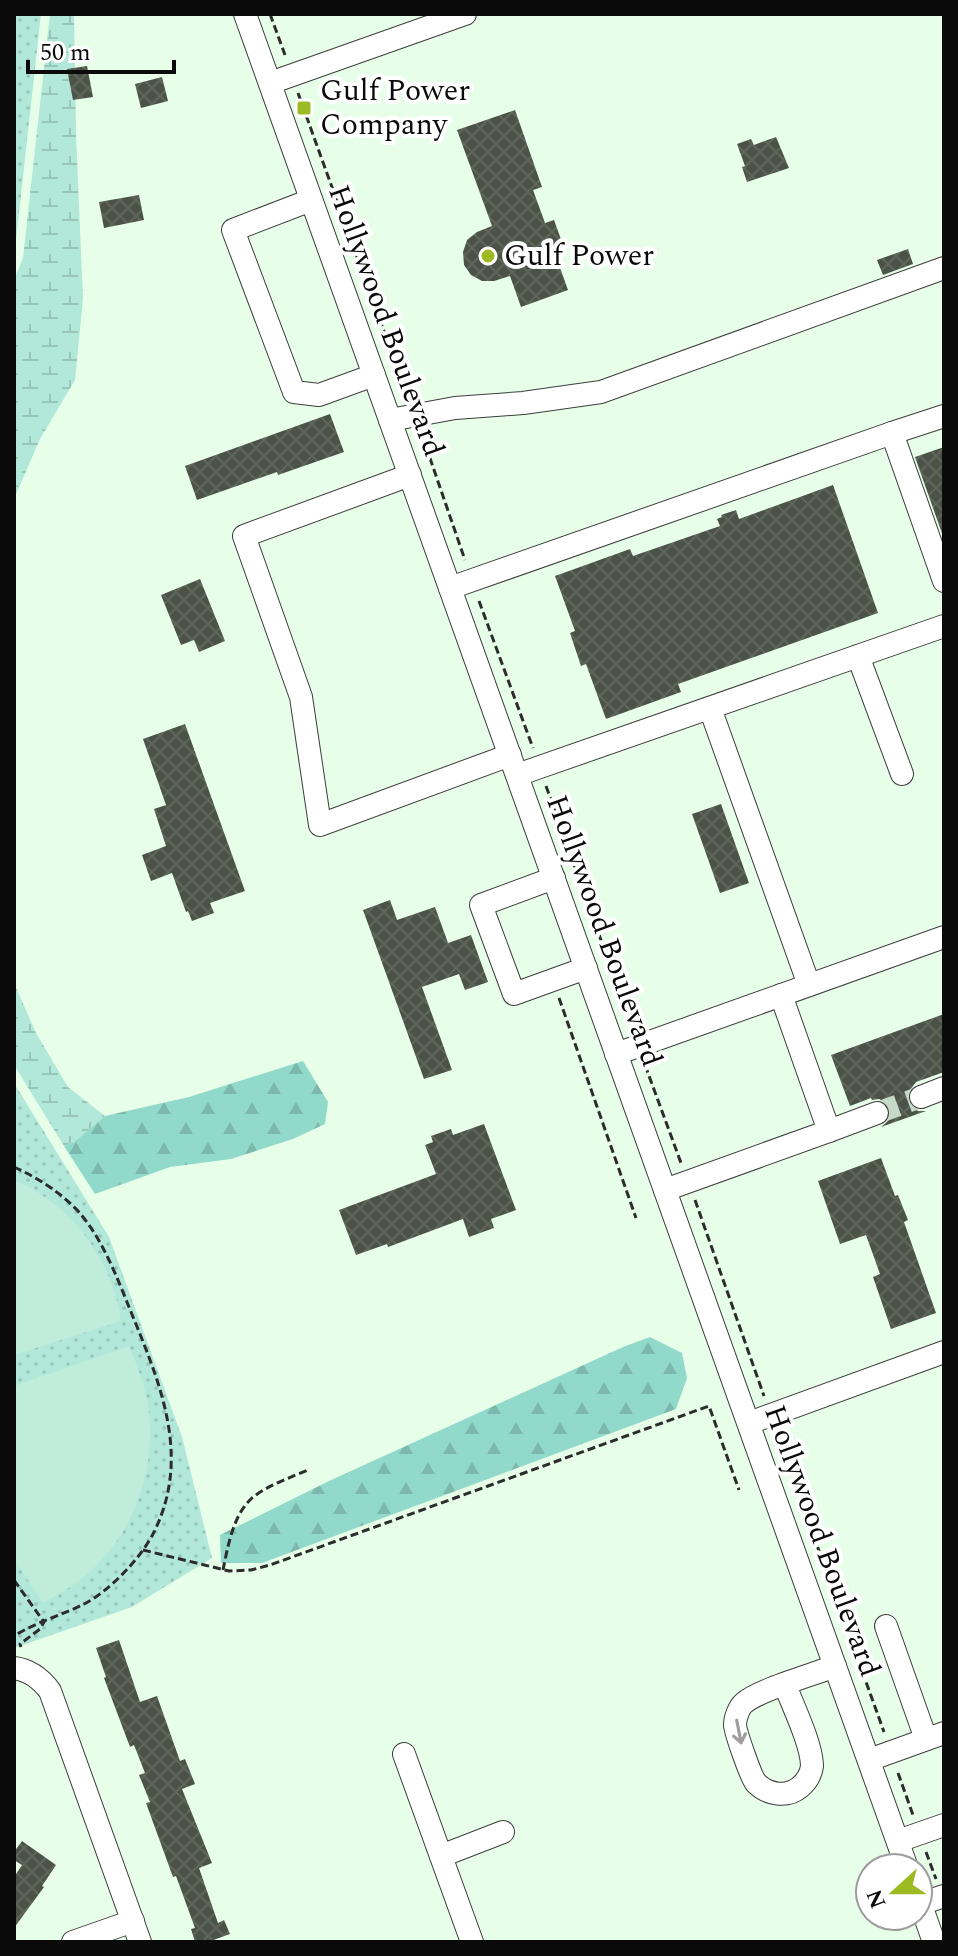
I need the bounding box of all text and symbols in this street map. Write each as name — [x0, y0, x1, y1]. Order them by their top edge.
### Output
scale bar — [28, 24, 174, 74]
text: 50 m — [40, 35, 91, 71]
place label: Gulf Power Company — [320, 68, 470, 148]
marker: Gulf Power Company — [295, 99, 313, 117]
street label: Hollywood Boulevard — [315, 179, 457, 463]
place label: Gulf Power — [504, 233, 654, 279]
marker: Gulf Power — [479, 247, 497, 265]
street label: Hollywood Boulevard — [533, 789, 675, 1073]
street label: Hollywood Boulevard — [751, 1399, 893, 1683]
one-way arrow — [732, 1719, 747, 1745]
north arrow — [854, 1852, 934, 1932]
text: N — [858, 1884, 895, 1913]

